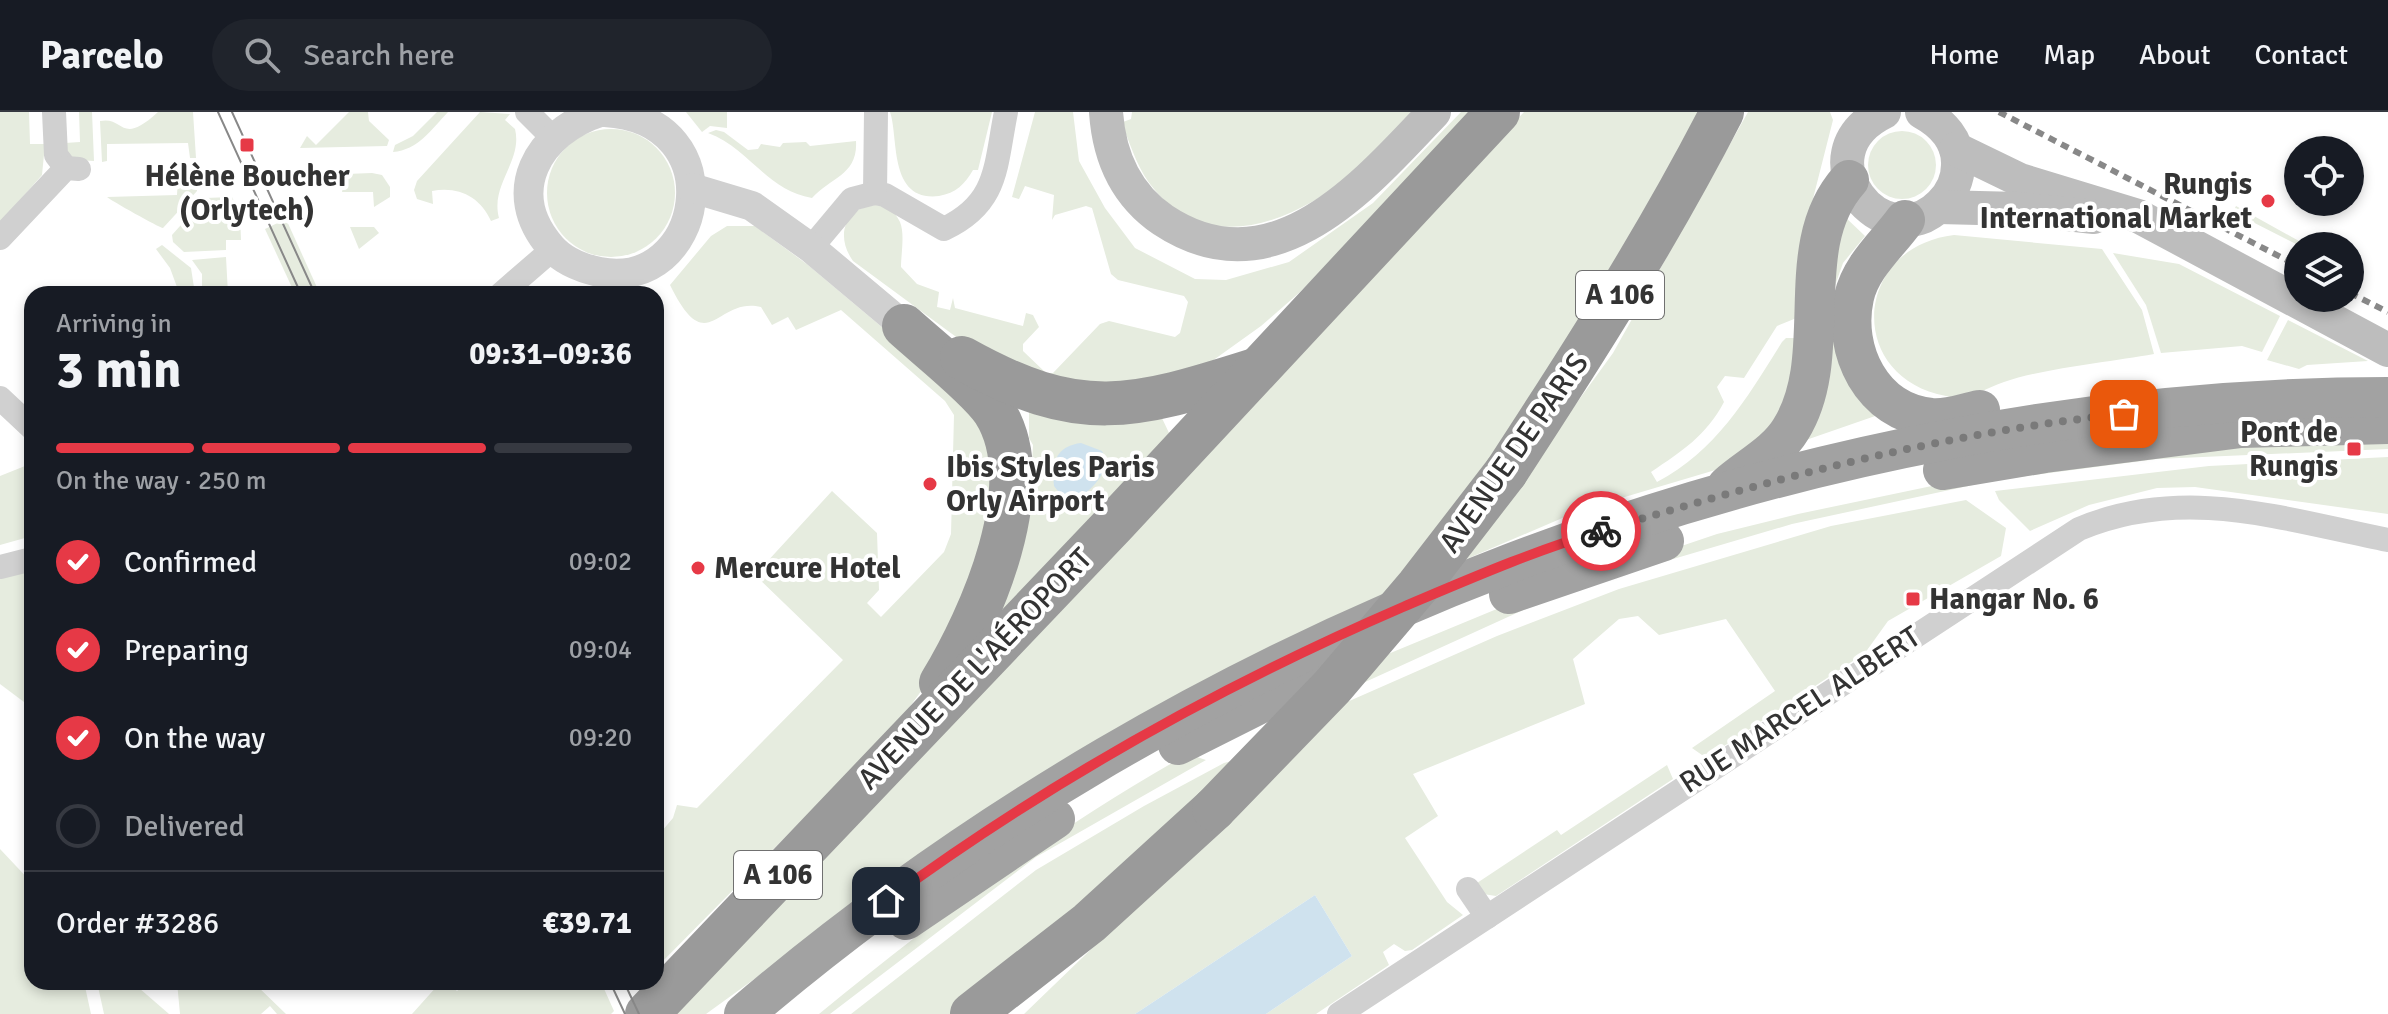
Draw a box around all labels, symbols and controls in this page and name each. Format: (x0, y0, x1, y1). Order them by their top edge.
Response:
search box (212, 19, 772, 91)
text: Parcelo (40, 32, 164, 79)
icon: search (240, 33, 284, 77)
text: Search here (304, 37, 455, 74)
text: Home (1930, 38, 1999, 72)
text: Map (2043, 38, 2095, 72)
text: About (2139, 38, 2211, 72)
text: Contact (2255, 38, 2348, 72)
marker: Hélène Boucher (Orlytech) (238, 136, 256, 154)
map controls (2284, 136, 2364, 312)
button: locate (2284, 136, 2364, 216)
place label: Hélène Boucher (Orlytech) (144, 158, 350, 229)
place label: Rungis International Market (1979, 166, 2252, 237)
marker: Rungis International Market (2259, 192, 2277, 210)
button: layers (2284, 232, 2364, 312)
road number: A 106 (1576, 271, 1664, 319)
text: Arriving in (56, 308, 172, 340)
text: 09:31–09:36 (469, 336, 632, 373)
text: 3 min (56, 338, 182, 402)
street label: AVENUE DE PARIS (1431, 346, 1597, 560)
pin (2090, 380, 2158, 448)
icon: bag (2102, 392, 2146, 436)
place label: Pont de Rungis (2240, 414, 2338, 485)
marker: Pont de Rungis (2345, 440, 2363, 458)
place label: Ibis Styles Paris Orly Airport (946, 449, 1155, 520)
text: On the way · 250 m (56, 465, 266, 497)
marker: Ibis Styles Paris Orly Airport (921, 475, 939, 493)
courier (1561, 491, 1641, 571)
icon: bike (1579, 509, 1623, 553)
icon: check (56, 540, 100, 584)
street label: AVENUE DE L'AÉROPORT (850, 540, 1100, 797)
text: Confirmed (124, 544, 257, 581)
text: 09:02 (569, 546, 632, 578)
place label: Mercure Hotel (714, 550, 901, 587)
marker: Mercure Hotel (689, 559, 707, 577)
place label: Hangar No. 6 (1929, 581, 2099, 618)
marker: Hangar No. 6 (1904, 590, 1922, 608)
street label: RUE MARCEL ALBERT (1673, 618, 1928, 802)
icon: check (56, 628, 100, 672)
text: Preparing (124, 632, 249, 669)
text: 09:04 (569, 634, 632, 666)
icon: check (56, 716, 100, 760)
text: On the way (124, 720, 265, 757)
text: 09:20 (569, 722, 632, 754)
text: Delivered (124, 808, 245, 845)
road number: A 106 (734, 851, 822, 899)
pin (852, 867, 920, 935)
icon: home (864, 879, 908, 923)
text: Order #3286 (56, 905, 219, 942)
text: €39.71 (542, 905, 632, 942)

